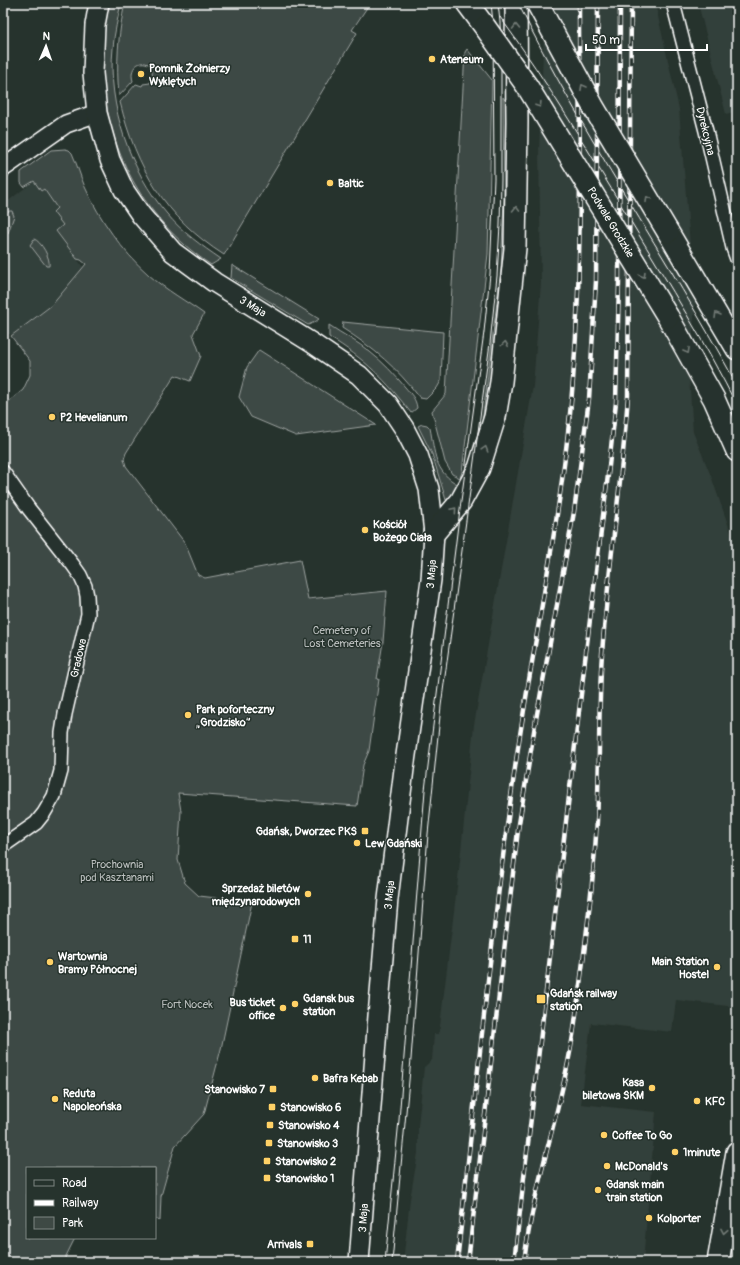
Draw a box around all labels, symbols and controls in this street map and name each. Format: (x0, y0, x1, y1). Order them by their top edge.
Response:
one-way arrow (512, 24, 520, 30)
north arrow (26, 26, 66, 66)
scale bar (586, 26, 707, 52)
text: N (42, 30, 51, 43)
text: 50 m (592, 33, 620, 48)
place label: Ateneum (440, 53, 484, 66)
marker: Ateneum (427, 54, 437, 64)
place label: Pomnik Żołnierzy Wyklętych (149, 62, 230, 88)
marker: Pomnik Żołnierzy Wyklętych (136, 69, 146, 79)
one-way arrow (580, 84, 587, 91)
one-way arrow (534, 101, 542, 108)
street label: Dyrekcyjna (693, 106, 718, 157)
place label: Baltic (338, 177, 364, 190)
marker: Baltic (325, 178, 335, 188)
street label: Podwale Grodzkie (584, 184, 637, 261)
one-way arrow (646, 196, 653, 203)
one-way arrow (512, 206, 520, 212)
one-way arrow (639, 271, 646, 278)
street label: 3 Maja (237, 293, 269, 320)
one-way arrow (715, 312, 722, 319)
one-way arrow (501, 341, 510, 347)
one-way arrow (683, 347, 690, 354)
place label: P2 Hevelianum (60, 411, 128, 424)
marker: P2 Hevelianum (47, 412, 57, 422)
one-way arrow (480, 445, 489, 452)
one-way arrow (449, 507, 456, 514)
place label: Kościół Bożego Ciała (373, 518, 432, 544)
marker: Kościół Bożego Ciała (360, 525, 370, 535)
street label: 3 Maja (424, 559, 439, 589)
park label: Cemetery of Lost Cemeteries (303, 624, 381, 650)
street label: Gradowa (68, 637, 89, 679)
place label: Park poforteczny „Grodzisko” (196, 703, 275, 729)
marker: Park poforteczny „Grodzisko” (183, 710, 193, 720)
place label: Gdańsk, Dworzec PKS (256, 825, 358, 838)
marker: Gdańsk, Dworzec PKS (360, 826, 370, 836)
place label: Lew Gdański (365, 837, 422, 850)
marker: Lew Gdański (352, 838, 362, 848)
park label: Prochownia pod Kasztanami (80, 858, 154, 884)
street label: 3 Maja (382, 880, 397, 910)
place label: Sprzedaż biletów międzynarodowych (212, 882, 301, 908)
marker: Sprzedaż biletów międzynarodowych (303, 889, 313, 899)
place label: 11 (303, 933, 312, 946)
marker: 11 (290, 934, 300, 944)
place label: Wartownia Bramy Północnej (58, 950, 138, 976)
place label: Main Station Hostel (651, 955, 709, 981)
marker: Wartownia Bramy Północnej (45, 957, 55, 967)
marker: Main Station Hostel (712, 962, 722, 972)
place label: Gdańsk railway station (550, 987, 617, 1013)
place label: Gdansk bus station (303, 992, 354, 1018)
marker: Gdańsk railway station (535, 993, 547, 1005)
place label: Bus ticket office (230, 996, 276, 1022)
park label: Fort Nocek (161, 998, 213, 1011)
marker: Gdansk bus station (290, 999, 300, 1009)
marker: Bus ticket office (278, 1003, 288, 1013)
place label: Bafra Kebab (323, 1072, 379, 1085)
marker: Bafra Kebab (310, 1073, 320, 1083)
place label: Kasa biletowa SKM (582, 1076, 644, 1102)
place label: Stanowisko 7 (204, 1083, 265, 1096)
marker: Kasa biletowa SKM (647, 1083, 657, 1093)
marker: Stanowisko 7 (268, 1084, 278, 1094)
place label: Reduta Napoleońska (63, 1087, 122, 1113)
marker: Reduta Napoleońska (50, 1094, 60, 1104)
place label: KFC (705, 1095, 725, 1108)
marker: KFC (692, 1096, 702, 1106)
place label: Stanowisko 6 (280, 1101, 342, 1114)
marker: Stanowisko 6 (267, 1102, 277, 1112)
place label: Stanowisko 4 (278, 1119, 340, 1132)
marker: Stanowisko 4 (265, 1120, 275, 1130)
place label: Coffee To Go (612, 1129, 672, 1142)
marker: Coffee To Go (599, 1130, 609, 1140)
place label: Stanowisko 3 (277, 1137, 338, 1150)
marker: Stanowisko 3 (264, 1138, 274, 1148)
place label: 1minute (683, 1146, 721, 1159)
marker: 1minute (670, 1147, 680, 1157)
place label: Stanowisko 2 (275, 1155, 336, 1168)
marker: Stanowisko 2 (262, 1156, 272, 1166)
place label: McDonald's (615, 1160, 668, 1173)
marker: McDonald's (602, 1161, 612, 1171)
legend (26, 1167, 156, 1239)
place label: Stanowisko 1 (275, 1172, 334, 1185)
marker: Stanowisko 1 (262, 1173, 272, 1183)
text: Road (62, 1176, 87, 1191)
place label: Gdansk main train station (605, 1178, 664, 1204)
marker: Gdansk main train station (593, 1185, 603, 1195)
text: Railway (62, 1196, 98, 1211)
street label: 3 Maja (356, 1203, 371, 1233)
place label: Kolporter (657, 1212, 702, 1225)
marker: Kolporter (644, 1213, 654, 1223)
text: Park (62, 1216, 83, 1231)
one-way arrow (720, 1228, 728, 1234)
place label: Arrivals (267, 1238, 302, 1251)
marker: Arrivals (305, 1239, 315, 1249)

